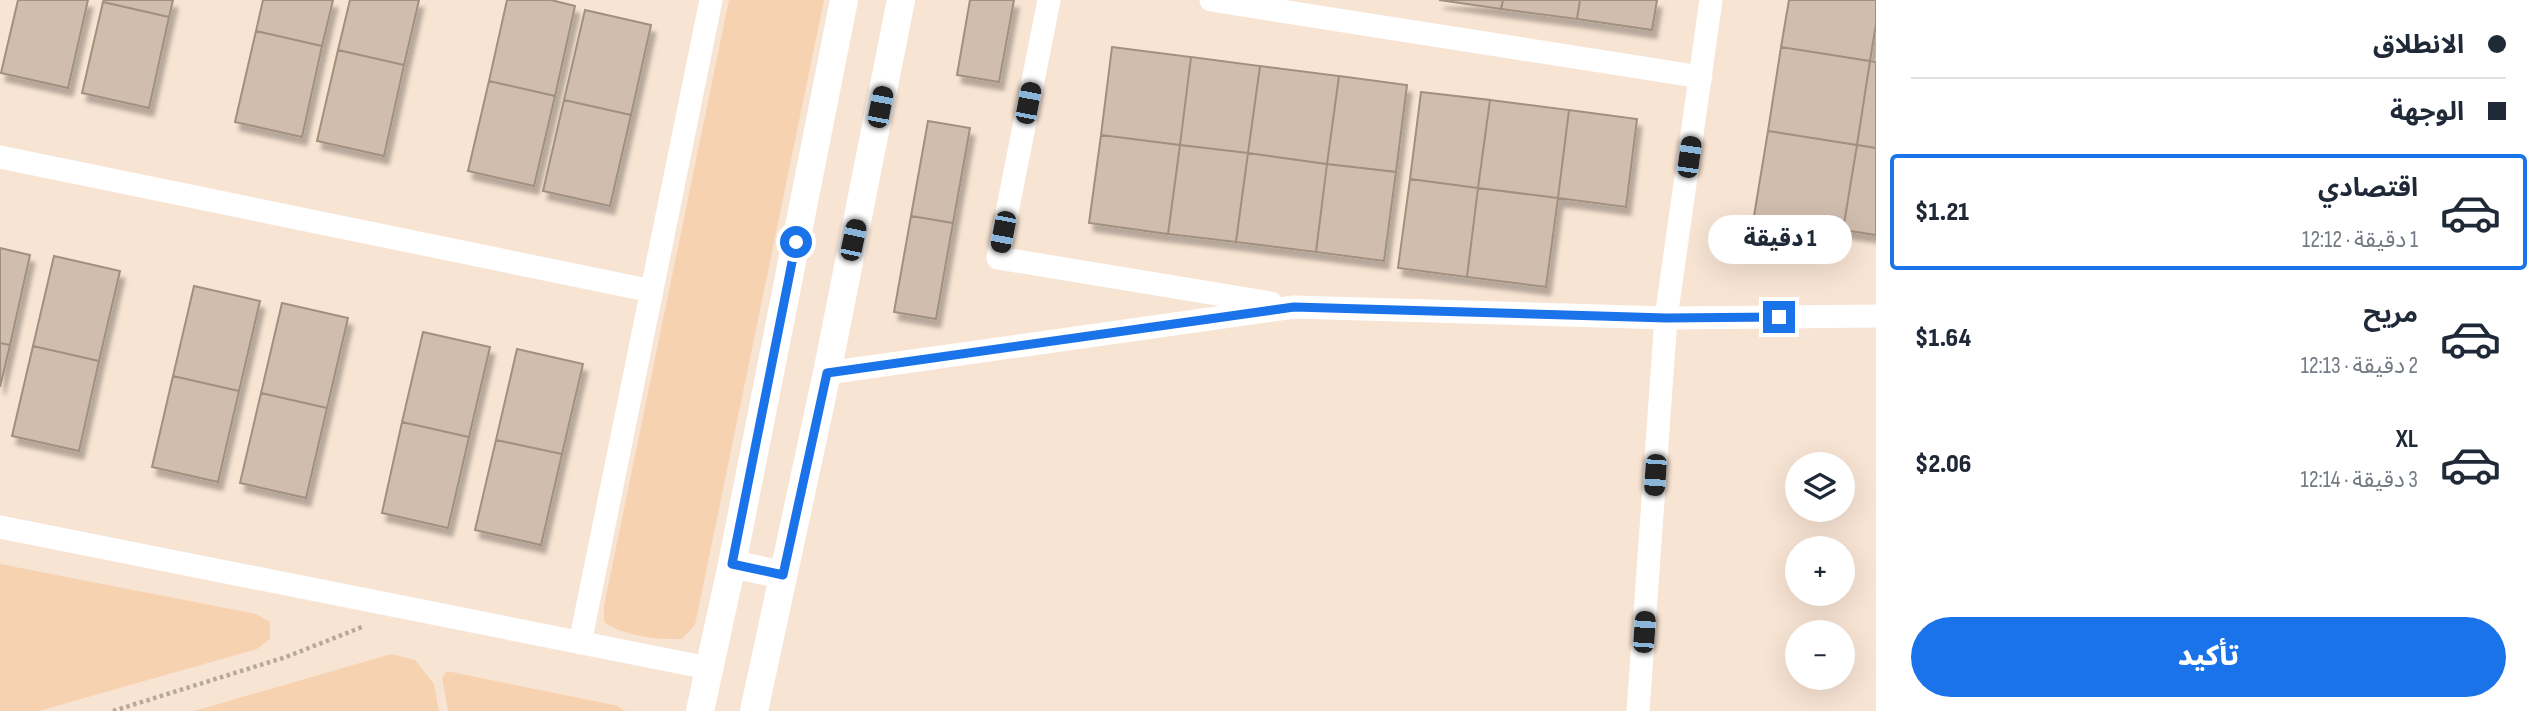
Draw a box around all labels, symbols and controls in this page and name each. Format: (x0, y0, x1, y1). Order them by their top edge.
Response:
text: الانطلاق (2373, 30, 2464, 61)
car (1014, 80, 1043, 126)
car (866, 84, 895, 130)
text: الوجهة (2390, 97, 2464, 128)
car (1676, 135, 1703, 179)
text: اقتصادي (2318, 173, 2418, 204)
icon: car (2439, 181, 2502, 244)
text: $1.21 (1915, 197, 1969, 228)
car (989, 209, 1018, 255)
callout: 1 دقيقة (1707, 216, 1851, 264)
car (839, 217, 868, 263)
text: 1 دقيقة (1743, 225, 1817, 253)
route start (780, 226, 812, 258)
text: 1 دقيقة · 12:12 (2302, 226, 2418, 254)
text: مريح (2363, 299, 2418, 330)
route end (1763, 301, 1795, 333)
icon: car (2439, 307, 2502, 370)
text: $1.64 (1915, 323, 1971, 354)
text: 2 دقيقة · 12:13 (2301, 352, 2418, 380)
text: XL (2396, 424, 2418, 455)
icon: car (2439, 433, 2502, 496)
text: $2.06 (1915, 449, 1971, 480)
map controls (1785, 452, 1855, 690)
button: layers (1785, 452, 1855, 522)
car (1644, 453, 1667, 497)
text: 3 دقيقة · 12:14 (2301, 466, 2418, 494)
button: + (1785, 536, 1855, 606)
car (1633, 610, 1656, 654)
button: تأكيد (1911, 617, 2506, 697)
button: − (1785, 620, 1855, 690)

